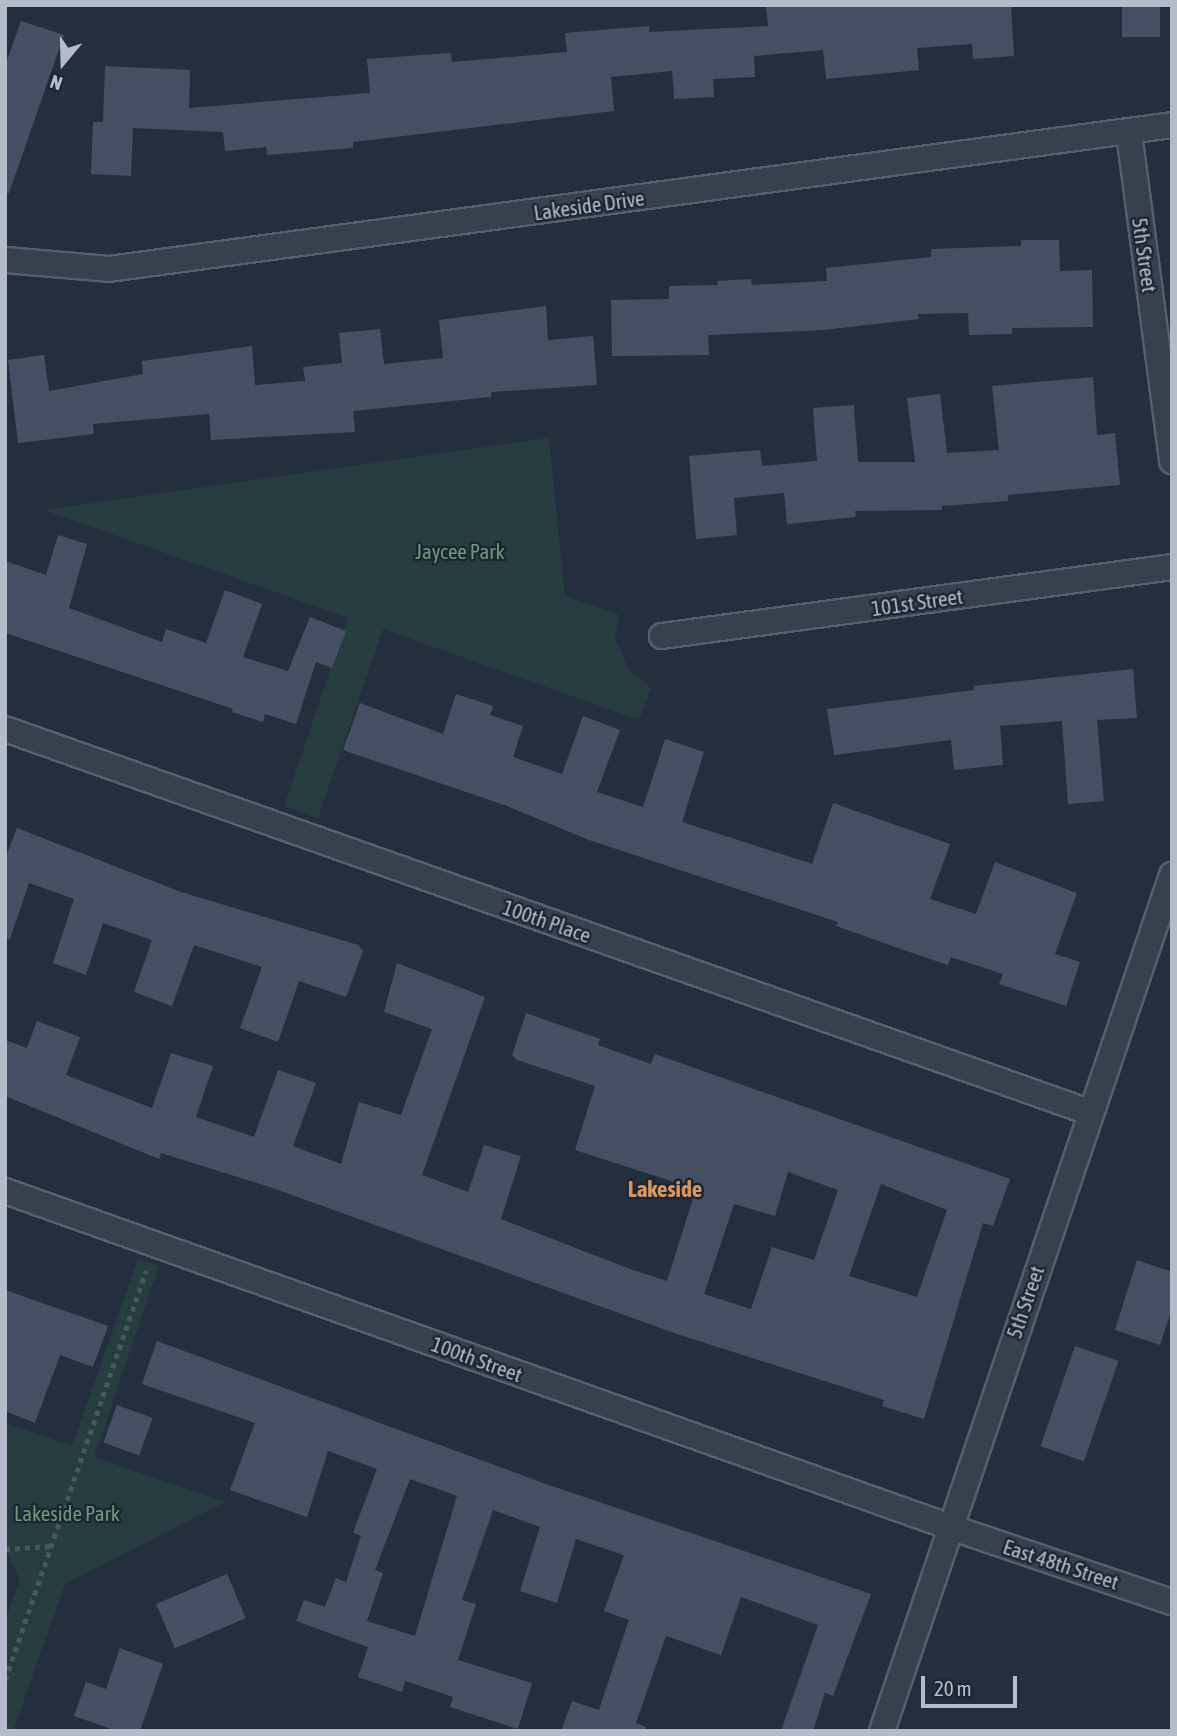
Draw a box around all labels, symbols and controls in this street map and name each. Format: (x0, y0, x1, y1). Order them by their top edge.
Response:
north arrow (28, 28, 98, 98)
text: N (47, 71, 65, 95)
street label: Lakeside Drive (532, 185, 646, 225)
street label: 5th Street (1127, 216, 1163, 294)
park label: Jaycee Park (415, 538, 505, 564)
street label: 101st Street (870, 583, 964, 621)
street label: 100th Place (500, 894, 594, 948)
district label: Lakeside (628, 1175, 702, 1203)
street label: 5th Street (1001, 1262, 1049, 1342)
street label: 100th Street (428, 1331, 526, 1387)
park label: Lakeside Park (14, 1500, 120, 1526)
street label: East 48th Street (1000, 1533, 1122, 1595)
scale bar (925, 1662, 1021, 1706)
text: 20 m (934, 1676, 972, 1700)

